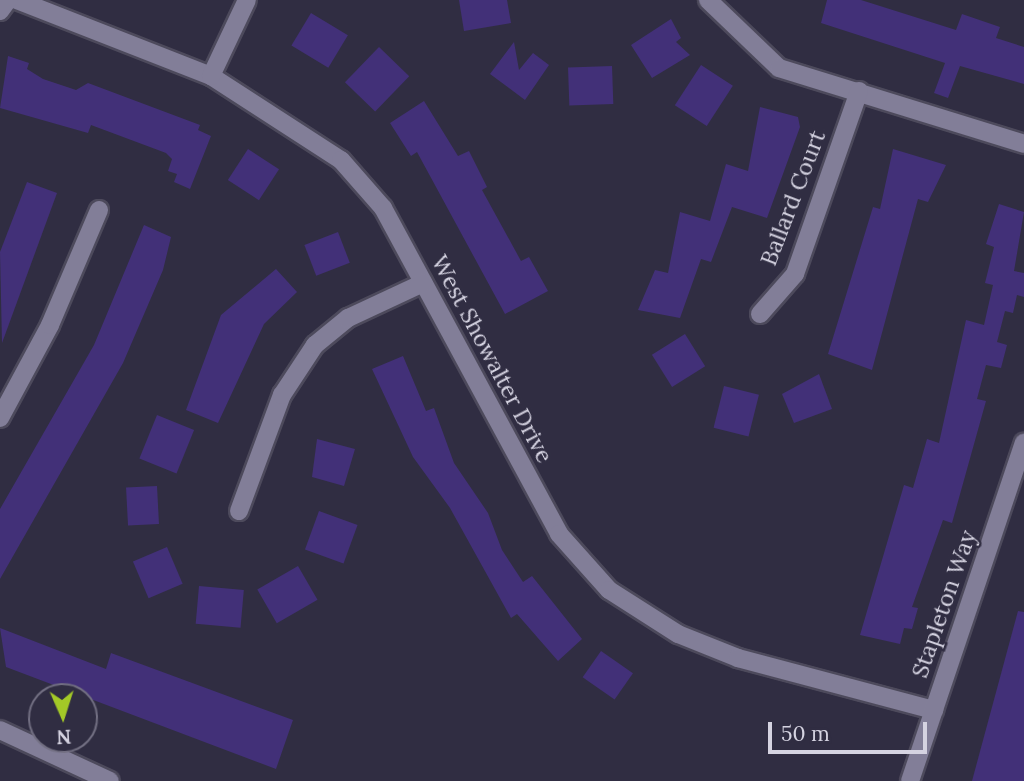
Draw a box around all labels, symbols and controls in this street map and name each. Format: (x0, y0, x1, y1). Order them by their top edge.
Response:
street label: Ballard Court (755, 127, 831, 269)
street label: West Showalter Drive (426, 250, 558, 468)
street label: Stapleton Way (906, 527, 982, 681)
north arrow (28, 683, 98, 753)
scale bar (772, 708, 931, 752)
text: 50 m (781, 720, 830, 747)
text: N (56, 725, 72, 749)

